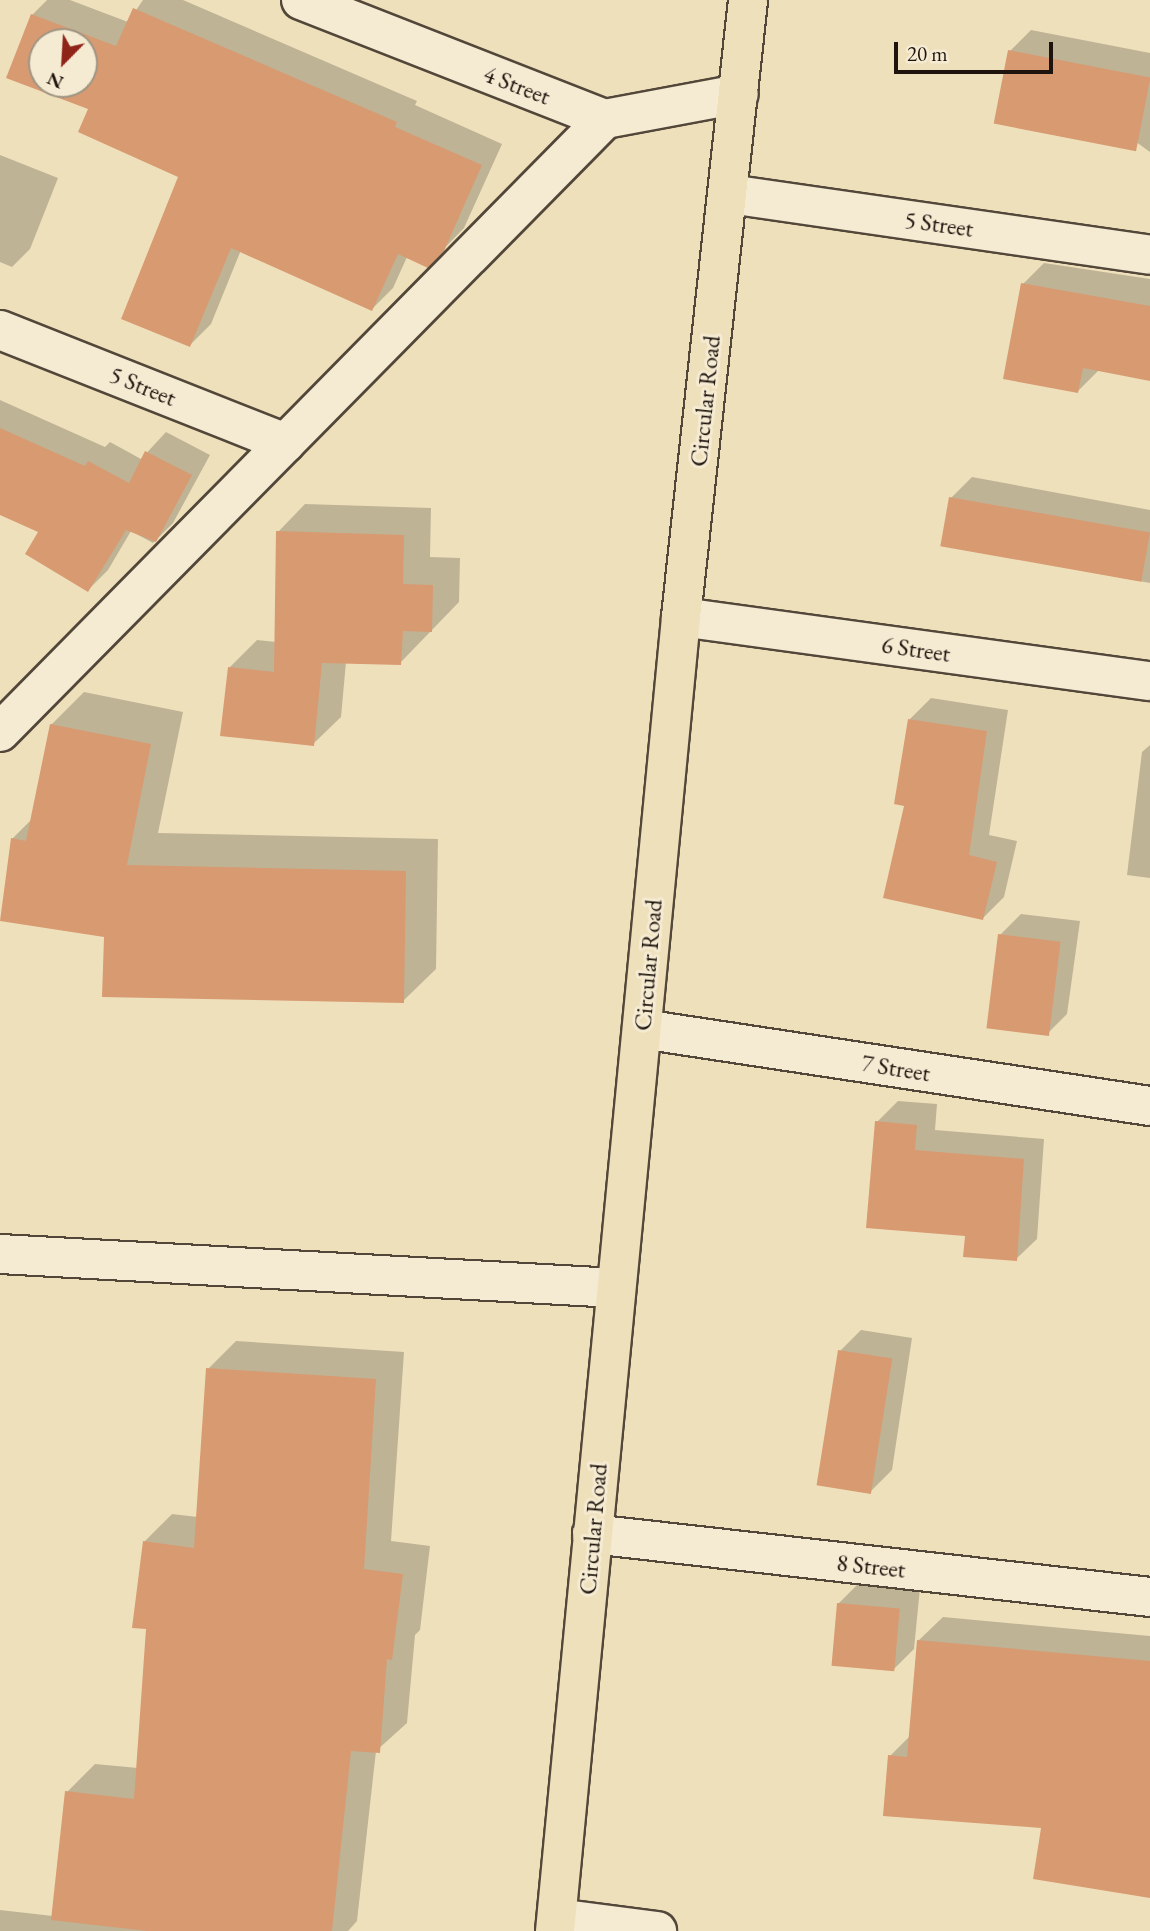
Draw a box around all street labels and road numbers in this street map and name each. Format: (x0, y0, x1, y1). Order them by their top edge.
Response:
street label: 4 Street (480, 59, 554, 111)
street label: 5 Street (903, 205, 975, 243)
street label: Circular Road (684, 334, 726, 468)
street label: 5 Street (106, 360, 180, 412)
street label: 6 Street (880, 630, 952, 668)
street label: Circular Road (628, 898, 668, 1032)
street label: 7 Street (860, 1048, 932, 1088)
street label: Circular Road (573, 1462, 613, 1596)
street label: 8 Street (835, 1548, 907, 1584)

